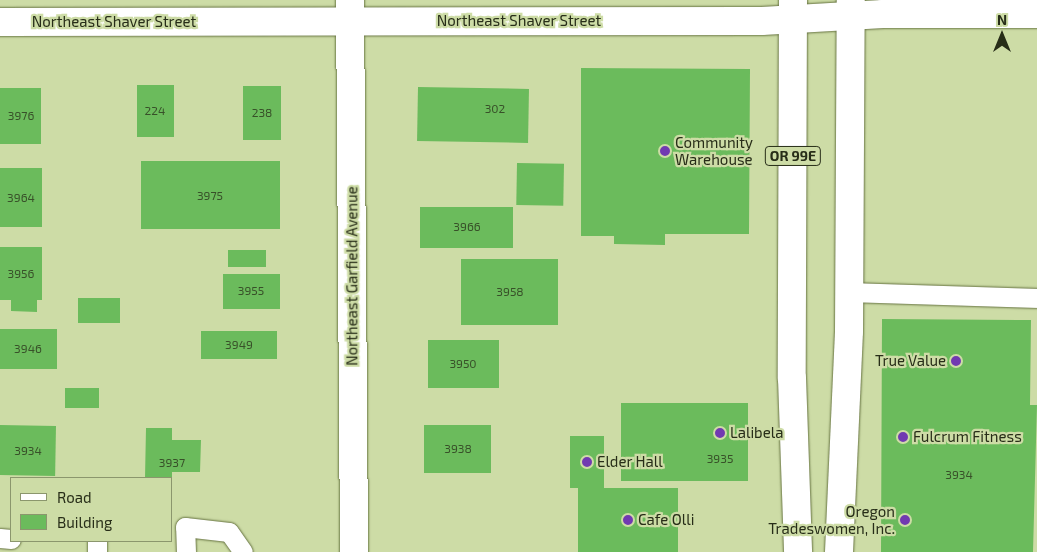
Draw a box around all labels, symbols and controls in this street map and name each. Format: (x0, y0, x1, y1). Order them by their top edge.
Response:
north arrow (977, 10, 1027, 60)
text: N (997, 11, 1007, 28)
street label: Northeast Shaver Street (437, 12, 601, 30)
street label: Northeast Shaver Street (32, 13, 196, 31)
house number: 302 (485, 102, 505, 116)
house number: 224 (145, 104, 165, 118)
house number: 238 (252, 106, 272, 120)
house number: 3976 (8, 109, 34, 123)
place label: Community Warehouse (675, 133, 753, 168)
road number: OR 99E (764, 144, 822, 168)
marker: Community Warehouse (659, 145, 671, 157)
street label: Northeast Garfield Avenue (343, 186, 361, 366)
house number: 3975 (197, 189, 223, 203)
house number: 3964 (7, 191, 35, 205)
house number: 3966 (453, 220, 481, 234)
house number: 3956 (8, 267, 34, 281)
house number: 3955 (238, 284, 264, 298)
house number: 3958 (496, 285, 524, 299)
house number: 3949 (225, 338, 253, 352)
house number: 3946 (14, 342, 42, 356)
place label: True Value (875, 352, 946, 370)
marker: True Value (950, 355, 962, 367)
house number: 3950 (449, 357, 477, 371)
place label: Lalibela (730, 424, 783, 442)
marker: Lalibela (714, 427, 726, 439)
place label: Fulcrum Fitness (913, 428, 1022, 446)
marker: Fulcrum Fitness (897, 431, 909, 443)
house number: 3938 (444, 442, 472, 456)
house number: 3934 (14, 444, 42, 458)
house number: 3935 (707, 452, 733, 466)
place label: Elder Hall (597, 453, 663, 471)
house number: 3937 (159, 456, 185, 470)
marker: Elder Hall (581, 456, 593, 468)
house number: 3934 (945, 468, 973, 482)
legend (10, 477, 172, 542)
text: Road (57, 488, 92, 506)
place label: Oregon Tradeswomen, Inc. (768, 502, 895, 537)
place label: Cafe Olli (638, 511, 694, 529)
text: Building (57, 513, 112, 531)
marker: Cafe Olli (622, 514, 634, 526)
marker: Oregon Tradeswomen, Inc. (899, 514, 911, 526)

